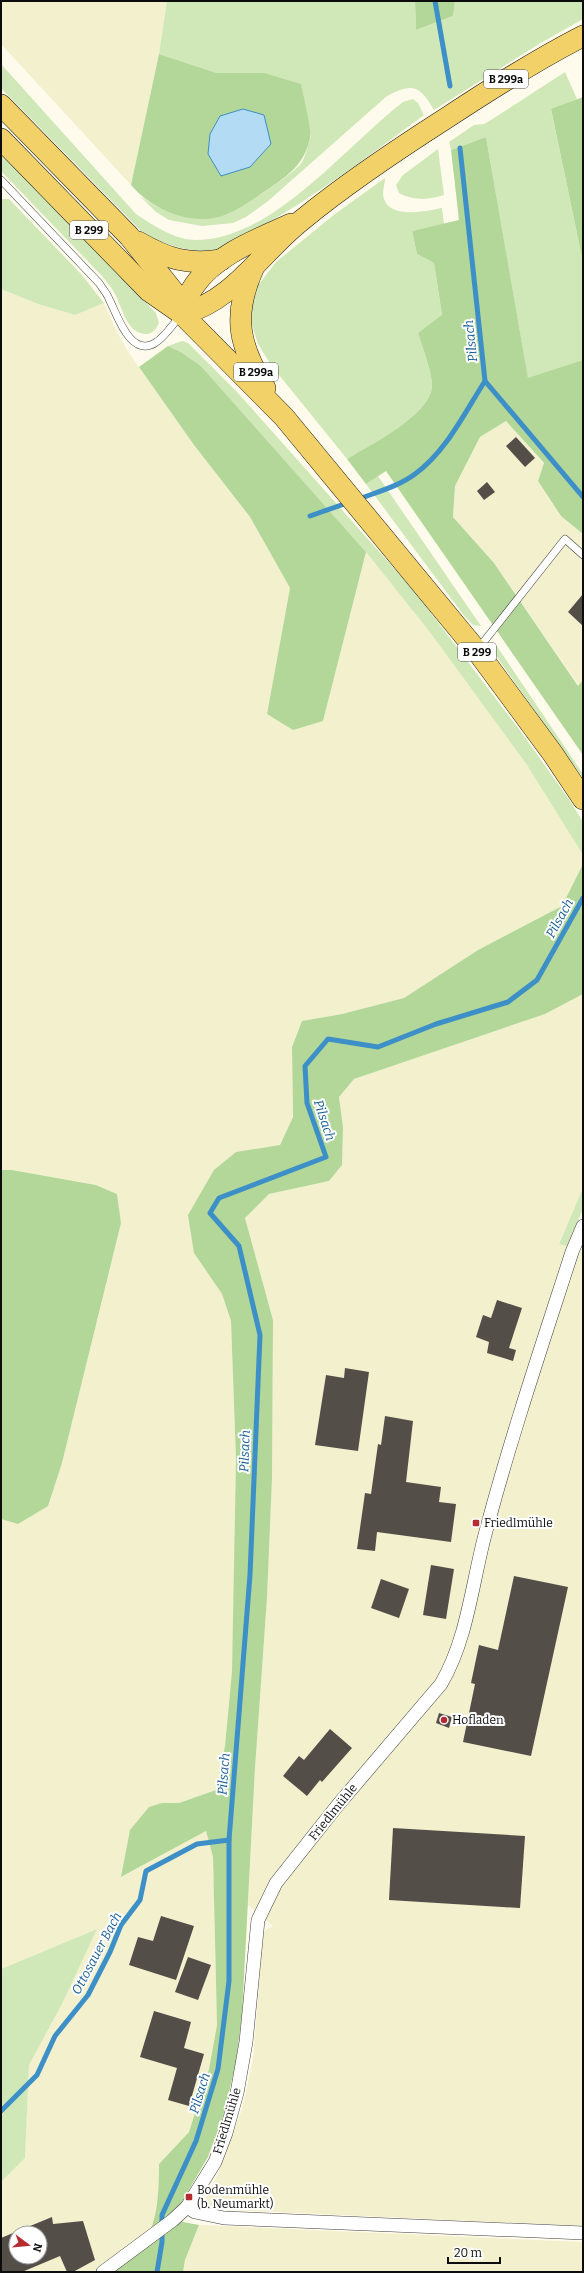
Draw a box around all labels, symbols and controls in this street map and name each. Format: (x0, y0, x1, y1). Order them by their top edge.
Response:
road number: B 299a (484, 70, 528, 88)
road number: B 299 (70, 221, 108, 239)
water label: Pilsach (461, 319, 480, 363)
road number: B 299a (234, 363, 278, 381)
road number: B 299 (458, 643, 496, 661)
water label: Pilsach (543, 896, 576, 940)
water label: Pilsach (311, 1098, 338, 1142)
water label: Pilsach (236, 1430, 253, 1472)
place label: Friedlmühle (484, 1516, 553, 1530)
marker: Friedlmühle (471, 1518, 481, 1528)
place label: Hofladen (452, 1713, 504, 1727)
marker: Hofladen (439, 1715, 449, 1725)
water label: Pilsach (215, 1753, 232, 1796)
street label: Friedlmühle (306, 1781, 360, 1843)
water label: Ottosauer Bach (68, 1910, 124, 1997)
water label: Pilsach (186, 2071, 213, 2115)
street label: Friedlmühle (210, 2086, 244, 2156)
place label: Bodenmühle (b. Neumarkt) (197, 2183, 274, 2211)
marker: Bodenmühle (b. Neumarkt) (184, 2192, 194, 2202)
north arrow (8, 2225, 48, 2265)
scale bar (448, 2239, 500, 2265)
text: N (30, 2242, 45, 2254)
text: 20 m (454, 2246, 483, 2260)

